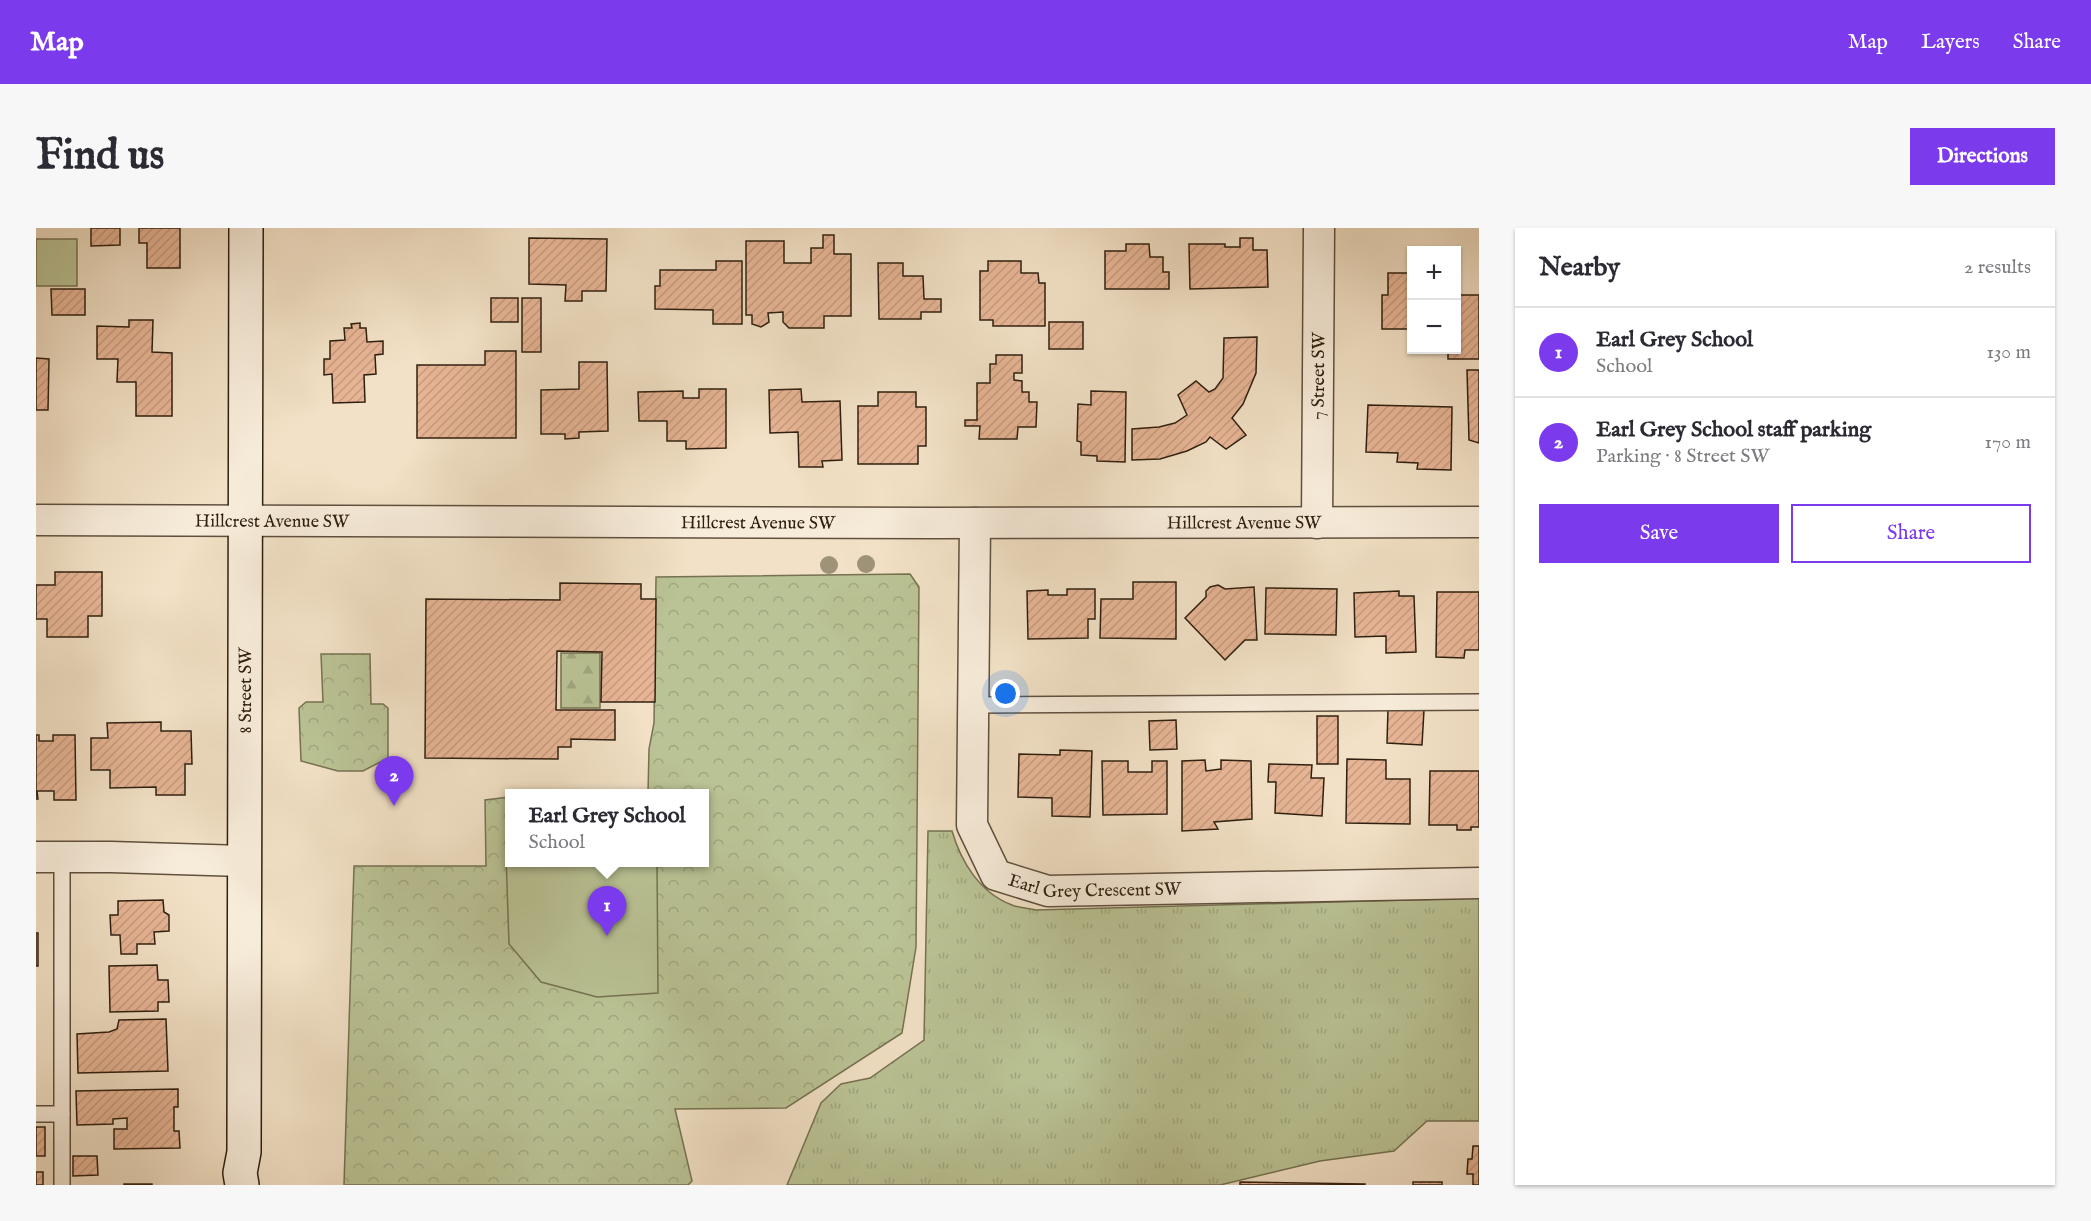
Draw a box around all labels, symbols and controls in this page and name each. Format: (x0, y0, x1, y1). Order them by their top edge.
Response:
text: Map (30, 25, 84, 60)
text: Map (1848, 29, 1888, 56)
text: Layers (1921, 29, 1980, 56)
text: Share (2013, 29, 2061, 56)
button: Directions (1910, 128, 2055, 185)
text: Find us (36, 130, 164, 183)
map controls (1407, 246, 1461, 354)
button: + (1407, 246, 1461, 300)
text: Nearby (1539, 251, 1620, 284)
text: 2 results (1964, 255, 2031, 280)
button: − (1407, 300, 1461, 354)
text: Earl Grey School (1596, 326, 1753, 354)
street label: 7 Street SW (1308, 331, 1331, 420)
text: 1 (1555, 340, 1562, 365)
text: 130 m (1986, 340, 2031, 365)
text: School (1596, 354, 1652, 379)
text: Earl Grey School staff parking (1596, 416, 1871, 444)
text: 2 (1554, 430, 1563, 455)
text: 170 m (1985, 430, 2031, 455)
text: Parking · 8 Street SW (1596, 444, 1770, 469)
button: Save (1539, 504, 1779, 563)
button: Share (1791, 504, 2031, 563)
street label: Hillcrest Avenue SW (195, 511, 350, 534)
street label: Hillcrest Avenue SW (681, 512, 836, 536)
street label: Hillcrest Avenue SW (1167, 512, 1322, 536)
street label: 8 Street SW (235, 647, 258, 734)
your location (991, 679, 1020, 708)
pin: 2 (374, 756, 414, 806)
popup (505, 789, 709, 867)
text: Earl Grey School (529, 802, 685, 830)
text: School (529, 830, 585, 855)
street label: Earl Grey Crescent SW (1005, 869, 1182, 904)
pin: 1 (588, 886, 626, 936)

